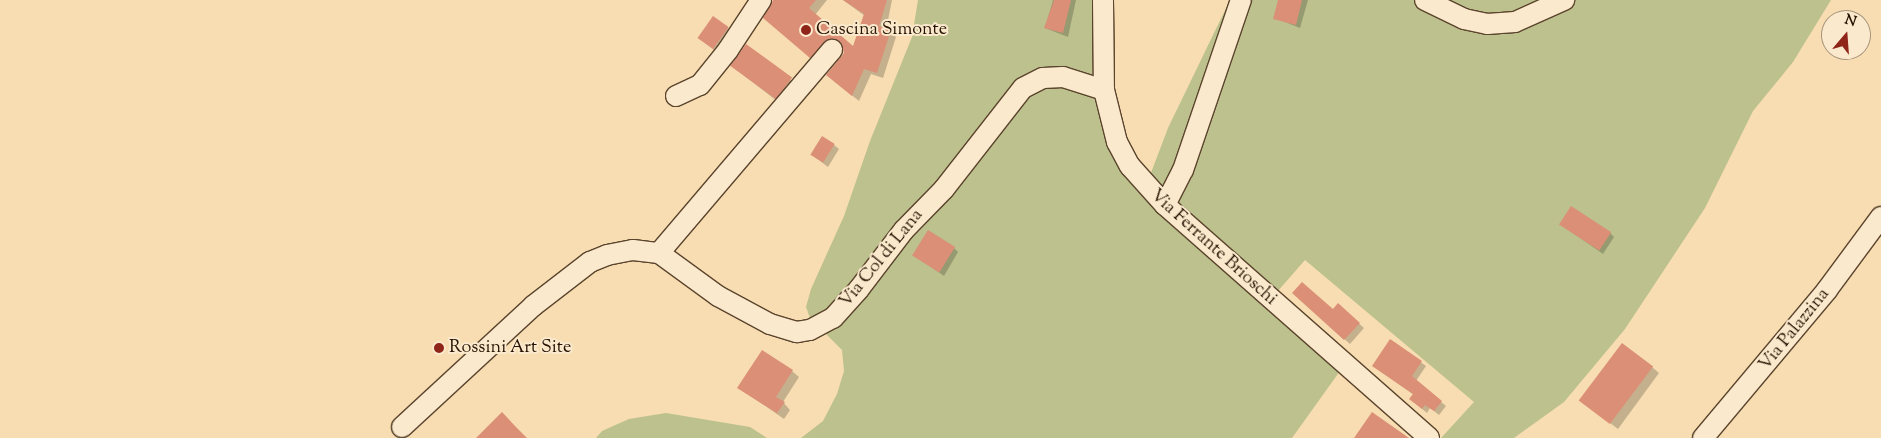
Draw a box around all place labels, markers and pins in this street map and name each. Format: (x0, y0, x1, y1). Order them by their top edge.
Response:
place label: Cascina Simonte (816, 19, 947, 41)
marker: Cascina Simonte (800, 24, 812, 36)
place label: Rossini Art Site (449, 337, 571, 359)
marker: Rossini Art Site (433, 342, 445, 354)

